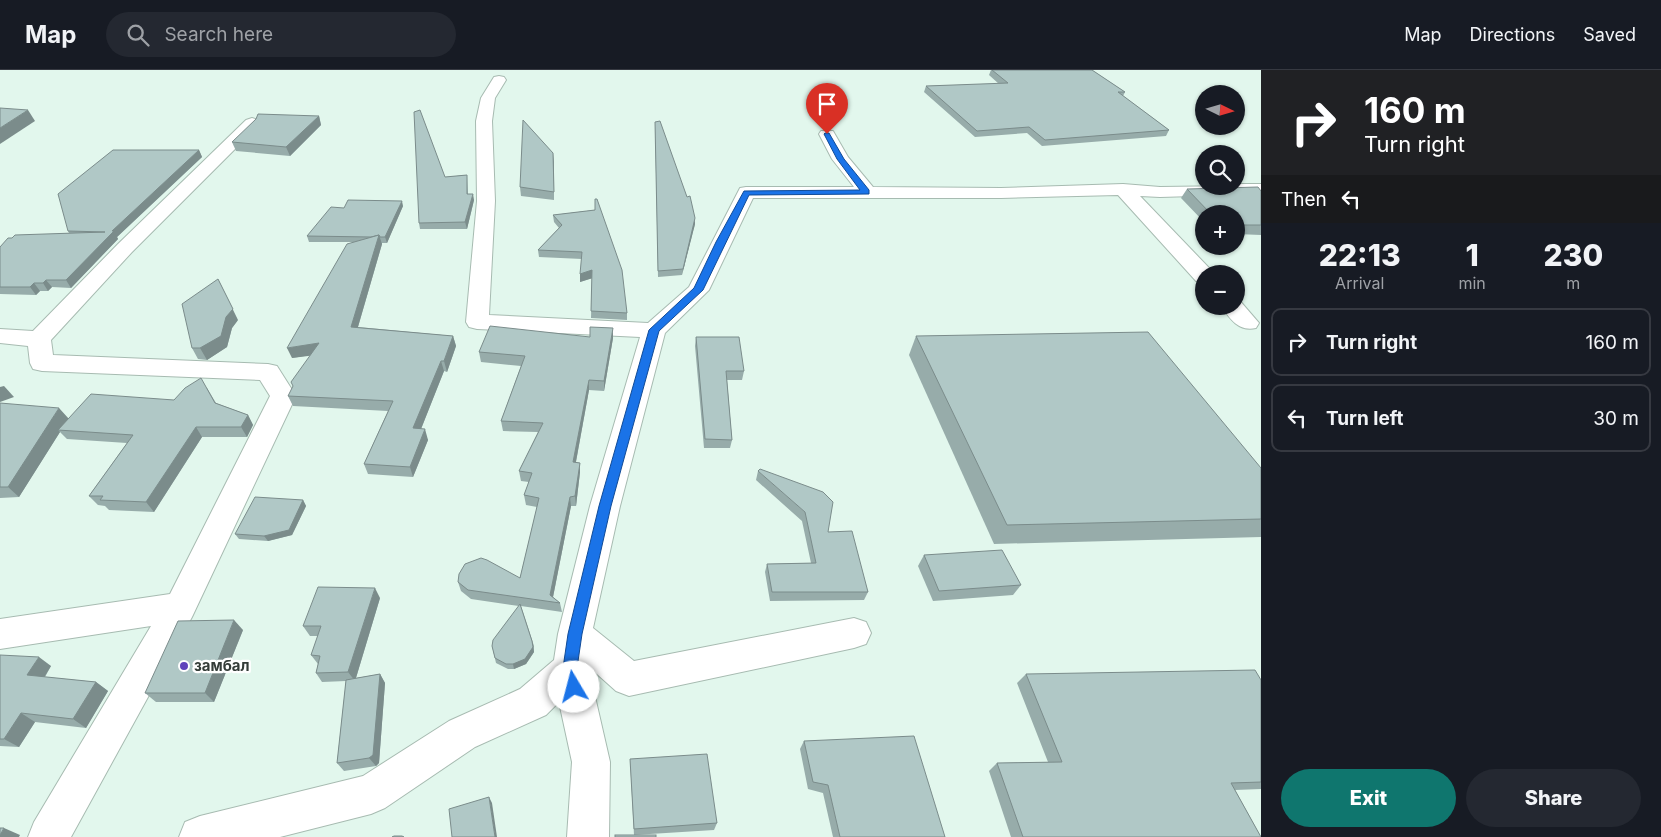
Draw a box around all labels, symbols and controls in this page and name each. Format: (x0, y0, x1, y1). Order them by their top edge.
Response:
search box (106, 12, 456, 57)
text: Map (25, 20, 76, 49)
icon: search (124, 21, 152, 49)
text: Search here (164, 23, 273, 46)
text: Map (1404, 24, 1442, 45)
text: Directions (1470, 24, 1555, 45)
text: Saved (1583, 24, 1636, 45)
pin (806, 83, 848, 134)
north arrow (1195, 85, 1245, 135)
map controls (1195, 85, 1245, 315)
text: 160 m (1364, 89, 1466, 131)
icon: arrive (813, 90, 841, 118)
icon: right (1281, 90, 1346, 155)
text: Turn right (1364, 131, 1465, 157)
button: search (1195, 145, 1245, 195)
icon: left (1337, 185, 1365, 213)
text: Then (1281, 188, 1327, 211)
button: + (1195, 205, 1245, 255)
text: 22:13 (1319, 237, 1401, 273)
text: 1 (1465, 237, 1479, 273)
text: 230 (1544, 237, 1603, 273)
button: − (1195, 265, 1245, 315)
text: Arrival (1335, 273, 1384, 293)
text: min (1458, 273, 1486, 293)
text: m (1566, 273, 1580, 293)
icon: right (1283, 328, 1311, 356)
text: Turn right (1326, 331, 1417, 354)
text: 160 m (1586, 331, 1639, 354)
icon: left (1283, 404, 1311, 432)
text: Turn left (1326, 407, 1404, 430)
text: 30 m (1593, 407, 1639, 430)
place label: замбал (194, 656, 250, 675)
marker: замбал (178, 660, 190, 672)
position arrow (547, 660, 599, 712)
button: Exit (1281, 769, 1456, 827)
button: Share (1466, 769, 1641, 827)

